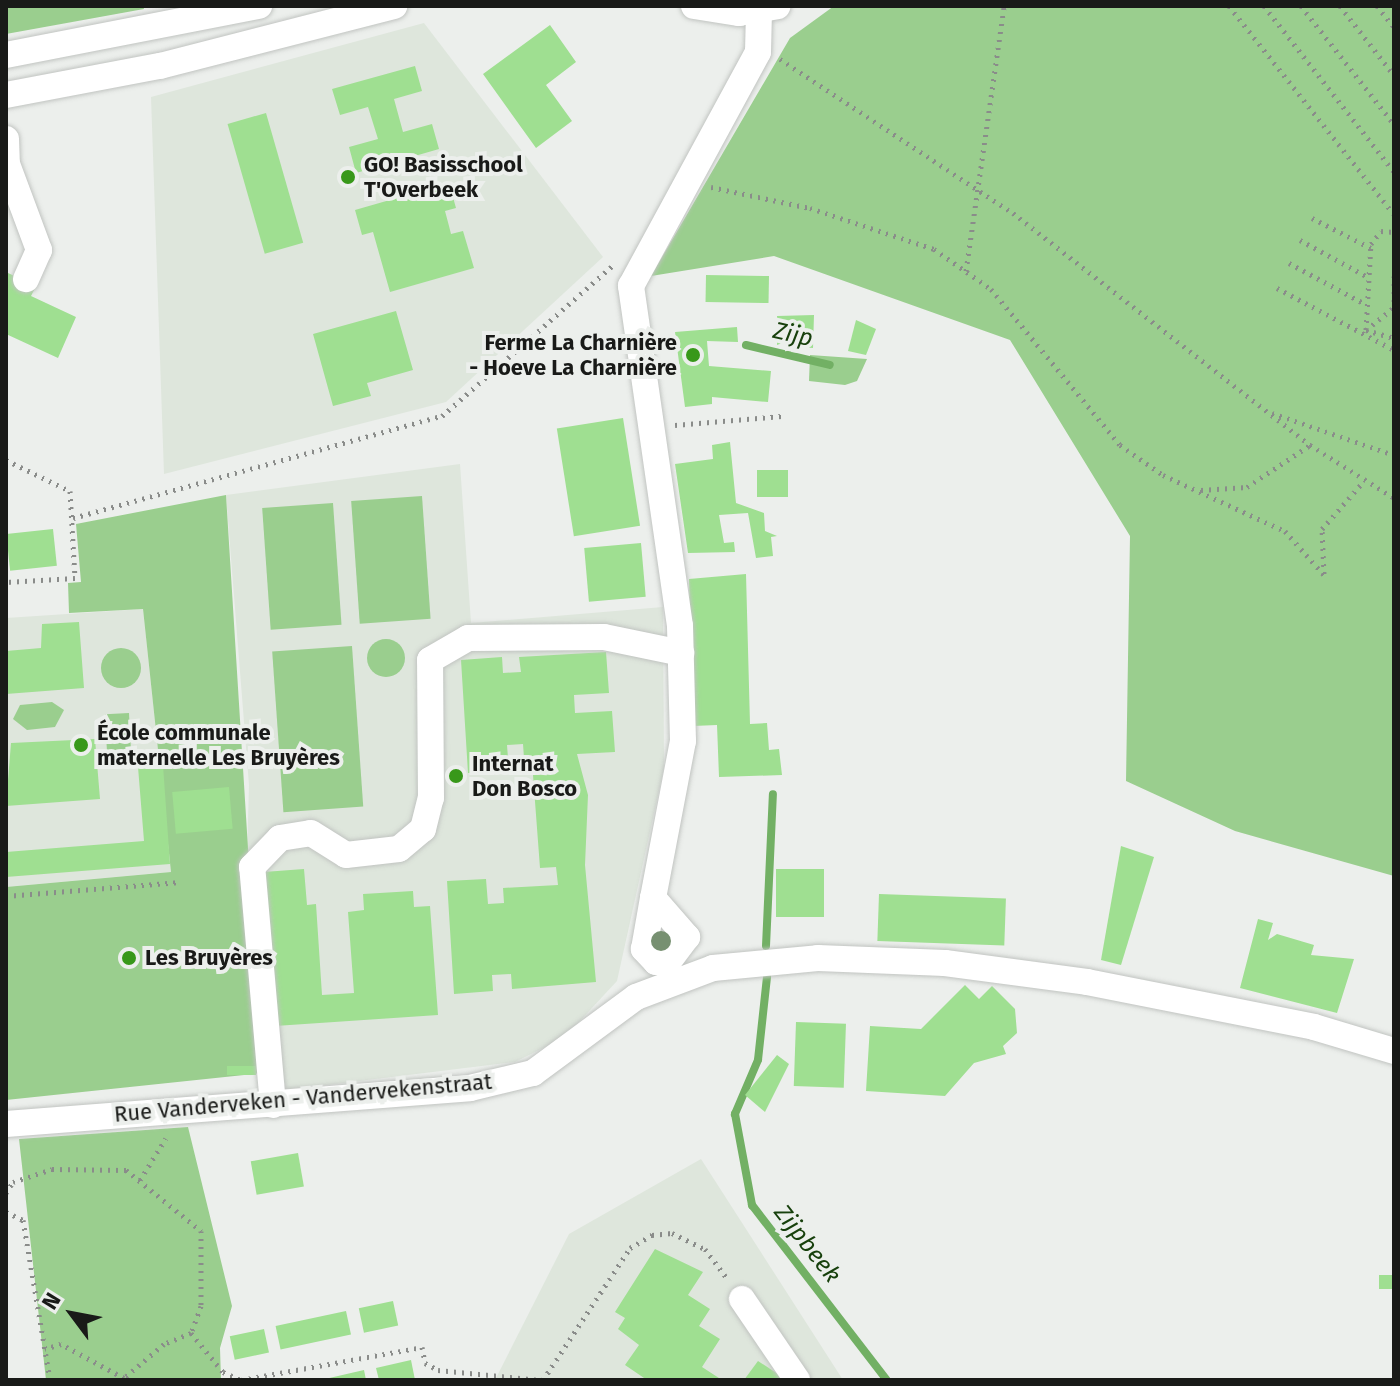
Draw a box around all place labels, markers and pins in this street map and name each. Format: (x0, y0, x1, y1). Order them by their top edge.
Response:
place label: GO! Basisschool T'Overbeek (364, 151, 523, 202)
marker: GO! Basisschool T'Overbeek (339, 168, 357, 186)
place label: Ferme La Charnière - Hoeve La Charnière (469, 329, 677, 380)
marker: Ferme La Charnière - Hoeve La Charnière (684, 346, 702, 364)
place label: École communale maternelle Les Bruyères (97, 719, 340, 770)
marker: École communale maternelle Les Bruyères (72, 736, 90, 754)
place label: Internat Don Bosco (472, 750, 577, 802)
marker: Internat Don Bosco (447, 767, 465, 785)
place label: Les Bruyères (145, 945, 273, 971)
marker: Les Bruyères (120, 949, 138, 967)

